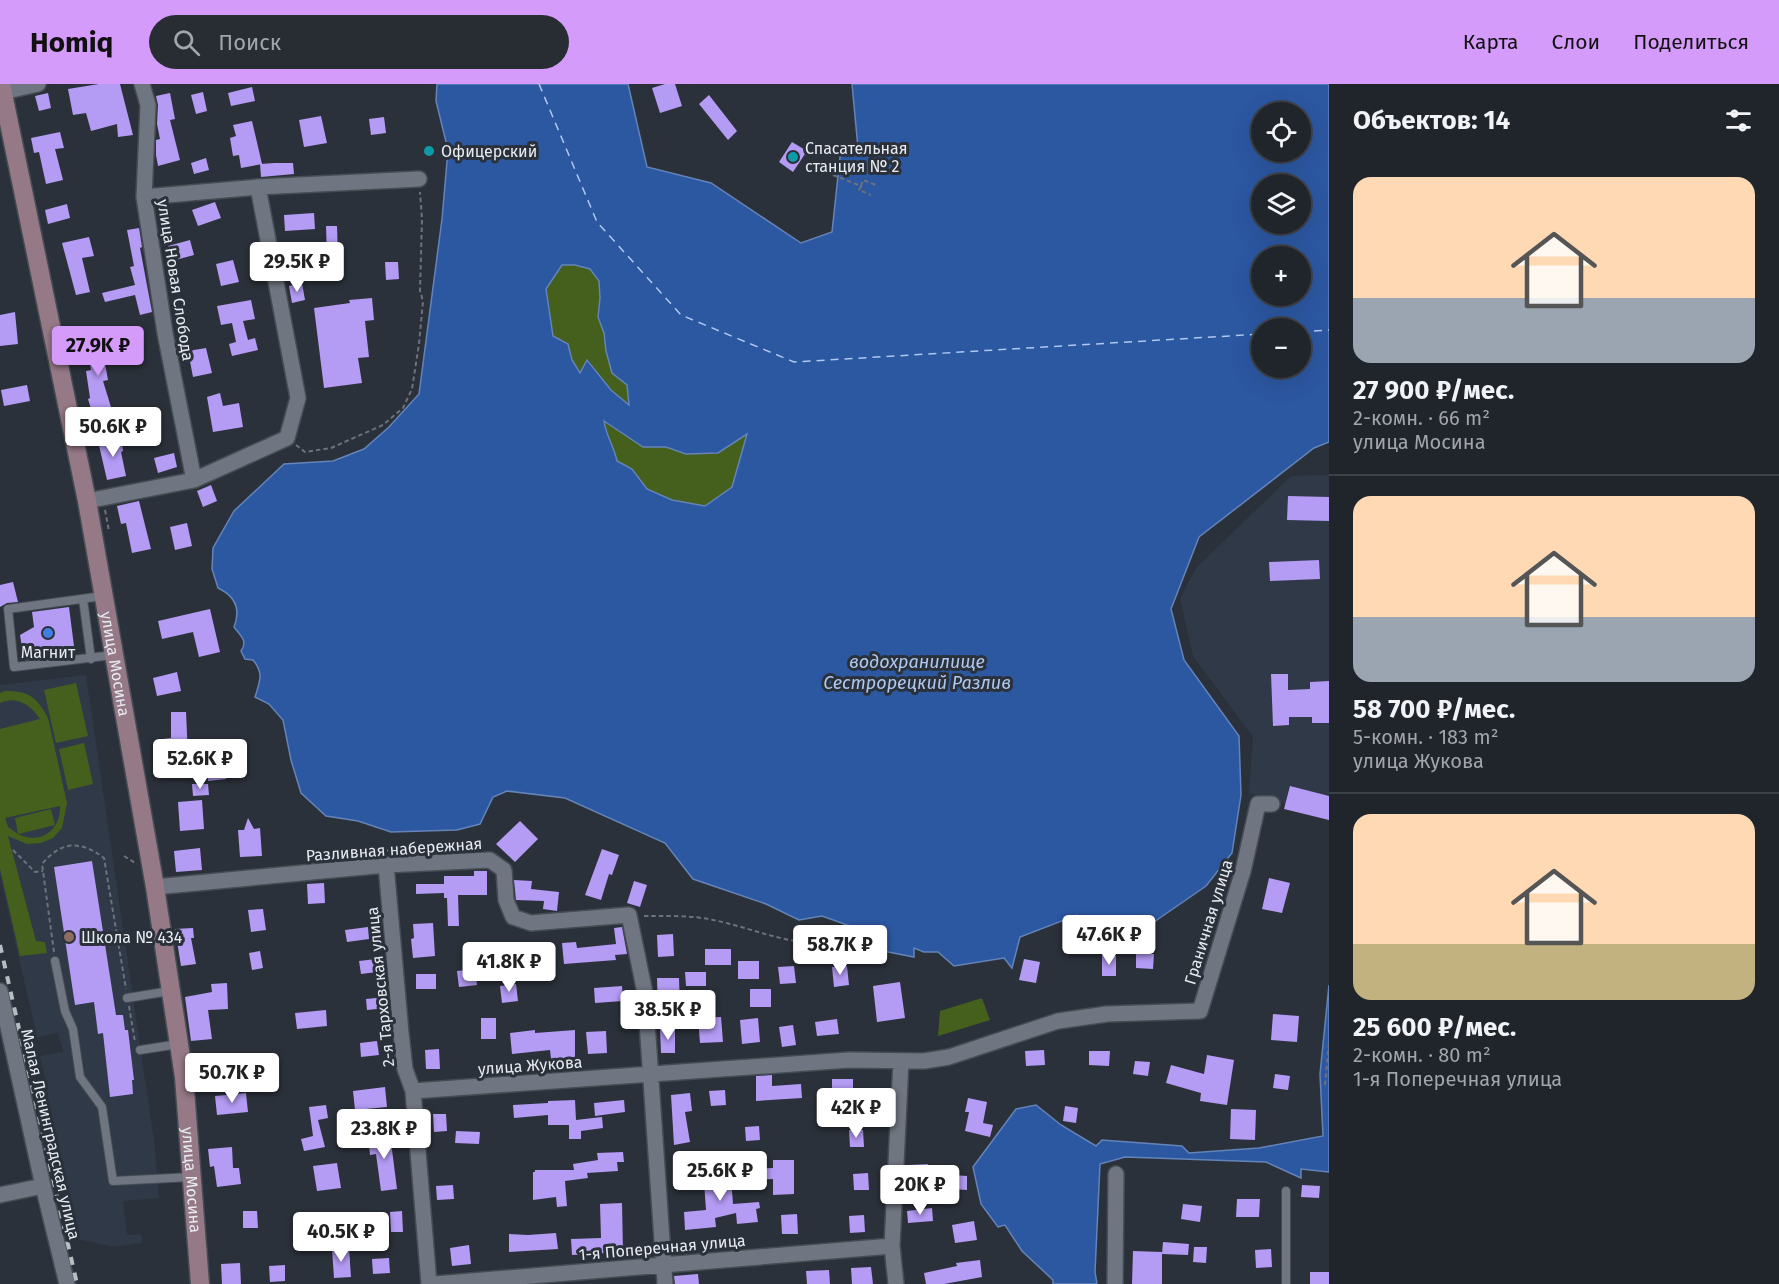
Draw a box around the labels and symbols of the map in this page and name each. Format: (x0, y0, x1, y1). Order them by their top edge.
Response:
place label: Спасательная станция № 2 (805, 139, 908, 176)
place label: Офицерский (441, 142, 537, 161)
marker: Офицерский (422, 144, 436, 158)
marker: Спасательная станция № 2 (786, 150, 800, 164)
street label: улица Новая Слобода (153, 198, 198, 362)
pin: 29.5K ₽ (242, 242, 352, 293)
pin: 27.9K ₽ (43, 326, 153, 377)
pin: 50.6K ₽ (58, 407, 168, 458)
street label: улица Мосина (97, 610, 134, 718)
marker: Магнит (41, 626, 55, 640)
place label: Магнит (21, 643, 76, 662)
water label: водохранилище Сестрорецкий Разлив (823, 651, 1011, 694)
pin: 52.6K ₽ (145, 739, 255, 790)
street label: Разливная набережная (305, 834, 483, 865)
street label: Граничная улица (1180, 857, 1237, 987)
street label: 2-я Тарховская улица (363, 906, 398, 1068)
pin: 47.6K ₽ (1054, 915, 1164, 966)
pin: 58.7K ₽ (785, 925, 895, 976)
place label: Школа № 434 (81, 928, 183, 947)
marker: Школа № 434 (62, 930, 76, 944)
pin: 41.8K ₽ (454, 942, 564, 993)
pin: 38.5K ₽ (613, 990, 723, 1041)
street label: Малая Ленинградская улица (17, 1027, 84, 1241)
street label: улица Жукова (477, 1052, 583, 1079)
pin: 50.7K ₽ (177, 1053, 287, 1104)
pin: 42K ₽ (814, 1088, 898, 1139)
pin: 23.8K ₽ (329, 1109, 439, 1160)
street label: улица Мосина (178, 1126, 205, 1233)
pin: 25.6K ₽ (665, 1151, 775, 1202)
pin: 20K ₽ (878, 1165, 962, 1216)
pin: 40.5K ₽ (286, 1212, 396, 1263)
street label: 1-я Поперечная улица (578, 1231, 746, 1264)

